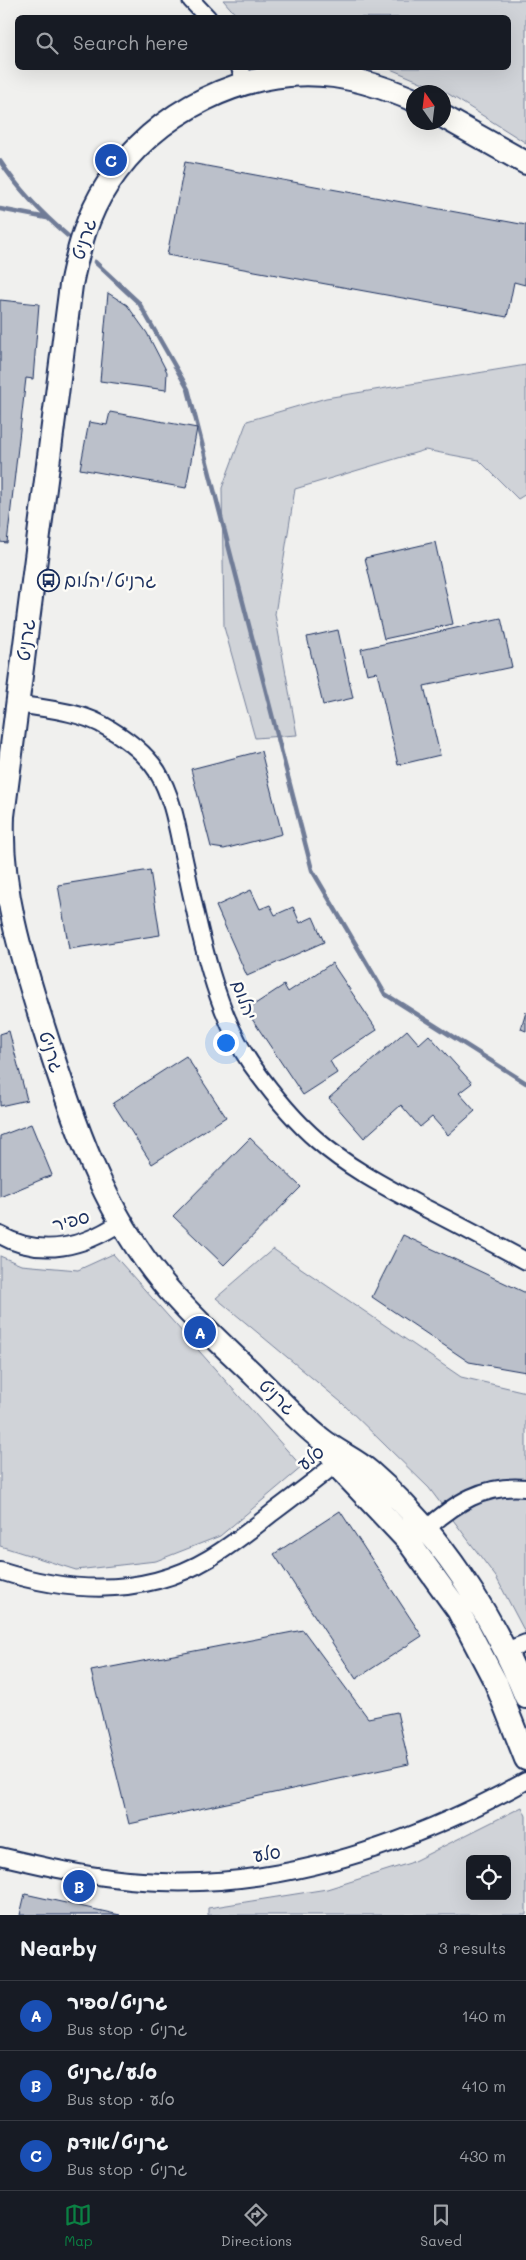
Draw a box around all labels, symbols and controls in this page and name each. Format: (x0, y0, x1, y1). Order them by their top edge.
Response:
search box (15, 15, 511, 70)
icon: search (33, 29, 61, 57)
text: Search here (73, 30, 189, 55)
north arrow (406, 85, 451, 130)
pin: C (95, 141, 127, 179)
street label: גרניט (65, 215, 101, 262)
place label: גרניט/יהלום (64, 568, 156, 592)
bus stop icon: גרניט/יהלום (36, 569, 60, 593)
street label: גרניט (11, 618, 39, 662)
street label: יהלום (227, 976, 263, 1023)
street label: גרניט (34, 1028, 70, 1075)
your location (213, 1030, 239, 1056)
street label: ספיר (49, 1204, 92, 1237)
pin: A (184, 1313, 216, 1351)
street label: גרניט (254, 1373, 301, 1420)
street label: סלע (292, 1439, 329, 1475)
street label: סלע (251, 1839, 282, 1867)
map controls (466, 1855, 511, 1900)
button: locate (466, 1855, 511, 1900)
pin: B (63, 1867, 95, 1905)
text: Nearby (20, 1934, 97, 1961)
text: 3 results (438, 1937, 506, 1958)
text: גרניט/ספיר (67, 1989, 167, 2014)
text: A (30, 2005, 42, 2026)
text: 140 m (462, 2005, 506, 2026)
text: Bus stop · גרניט (67, 2018, 187, 2039)
text: סלע/גרניט (67, 2059, 157, 2084)
text: B (31, 2075, 41, 2096)
text: 410 m (462, 2075, 506, 2096)
text: Bus stop · סלע (67, 2088, 175, 2109)
text: גרניט/אודם (67, 2129, 169, 2154)
text: C (30, 2145, 42, 2166)
text: 430 m (459, 2145, 506, 2166)
text: Bus stop · גרניט (67, 2158, 187, 2179)
tab: Map (64, 2201, 93, 2250)
tab: Directions (221, 2201, 292, 2250)
tab: Saved (420, 2201, 462, 2250)

